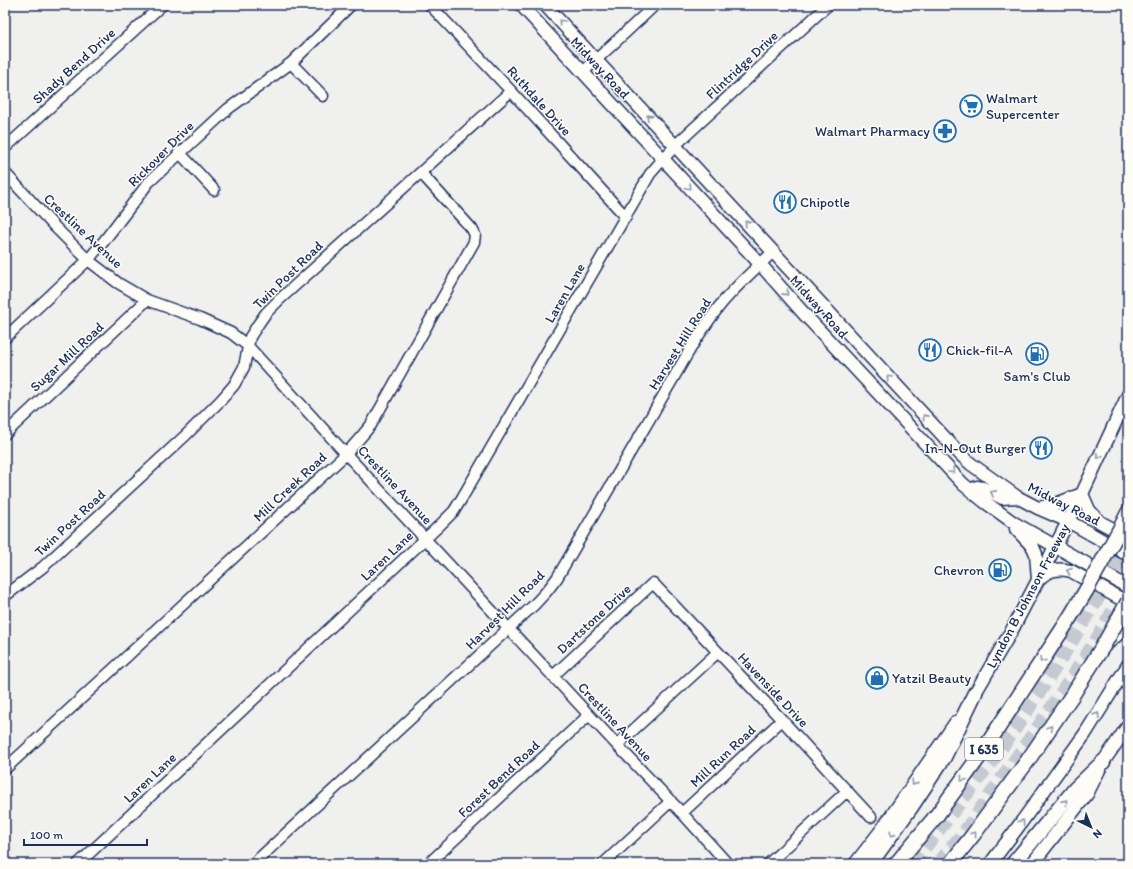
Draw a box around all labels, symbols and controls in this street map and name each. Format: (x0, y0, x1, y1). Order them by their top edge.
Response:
one-way arrow (558, 19, 566, 27)
street label: Shady Bend Drive (29, 24, 119, 108)
street label: Flintridge Drive (702, 27, 782, 103)
street label: Midway Road (567, 33, 633, 103)
street label: Ruthdale Drive (503, 63, 575, 140)
place label: Walmart Supercenter (986, 90, 1060, 123)
supermarket icon: Walmart Supercenter (958, 93, 984, 119)
one-way arrow (647, 115, 654, 122)
street label: Rickover Drive (125, 117, 198, 190)
pharmacy icon: Walmart Pharmacy (932, 118, 958, 144)
place label: Walmart Pharmacy (815, 123, 930, 140)
one-way arrow (684, 182, 692, 190)
restaurant icon: Chipotle (772, 189, 798, 215)
street label: Crestline Avenue (40, 190, 126, 272)
place label: Chipotle (800, 194, 850, 211)
one-way arrow (744, 220, 752, 228)
street label: Twin Post Road (250, 237, 327, 313)
street label: Laren Lane (541, 260, 589, 326)
street label: Midway Road (786, 272, 852, 342)
one-way arrow (781, 289, 788, 296)
street label: Harvest Hill Road (645, 295, 715, 393)
street label: Sugar Mill Road (27, 318, 108, 395)
restaurant icon: Chick-fil-A (917, 337, 943, 363)
fuel station icon: Sam's Club (1024, 341, 1050, 367)
place label: Chick-fil-A (946, 342, 1013, 359)
place label: Sam's Club (1004, 368, 1070, 385)
one-way arrow (886, 375, 894, 383)
one-way arrow (922, 414, 930, 422)
restaurant icon: In-N-Out Burger (1028, 435, 1054, 461)
place label: In-N-Out Burger (925, 440, 1027, 457)
street label: Crestline Avenue (354, 442, 436, 528)
street label: Mill Creek Road (250, 448, 331, 525)
one-way arrow (1096, 452, 1104, 459)
one-way arrow (947, 466, 955, 474)
street label: Midway Road (1025, 478, 1103, 530)
street label: Twin Post Road (31, 486, 109, 560)
one-way arrow (990, 491, 997, 498)
street label: Lyndon B Johnson Freeway (983, 521, 1073, 671)
street label: Laren Lane (357, 527, 417, 585)
fuel station icon: Chevron (987, 557, 1013, 583)
place label: Chevron (934, 562, 984, 579)
street label: Harvest Hill Road (462, 567, 548, 653)
one-way arrow (1066, 568, 1073, 576)
street label: Dartstone Drive (553, 580, 635, 658)
street label: Havenside Drive (734, 649, 812, 731)
one-way arrow (1040, 655, 1047, 662)
shop icon: Yatzil Beauty (864, 665, 890, 691)
place label: Yatzil Beauty (892, 670, 972, 687)
street label: Crestline Avenue (574, 679, 656, 765)
one-way arrow (1092, 712, 1099, 719)
street label: Mill Run Road (687, 721, 760, 791)
one-way arrow (1045, 725, 1053, 732)
street label: Forest Bend Road (455, 737, 544, 821)
road number: I 635 (965, 738, 1003, 760)
street label: Laren Lane (120, 749, 180, 807)
one-way arrow (961, 775, 968, 782)
one-way arrow (912, 778, 919, 785)
one-way arrow (1060, 799, 1067, 806)
north arrow (1071, 807, 1111, 847)
one-way arrow (1017, 819, 1024, 826)
scale bar (24, 821, 147, 847)
text: N (1090, 827, 1105, 841)
text: 100 m (30, 828, 63, 842)
one-way arrow (890, 830, 897, 837)
one-way arrow (970, 831, 977, 838)

